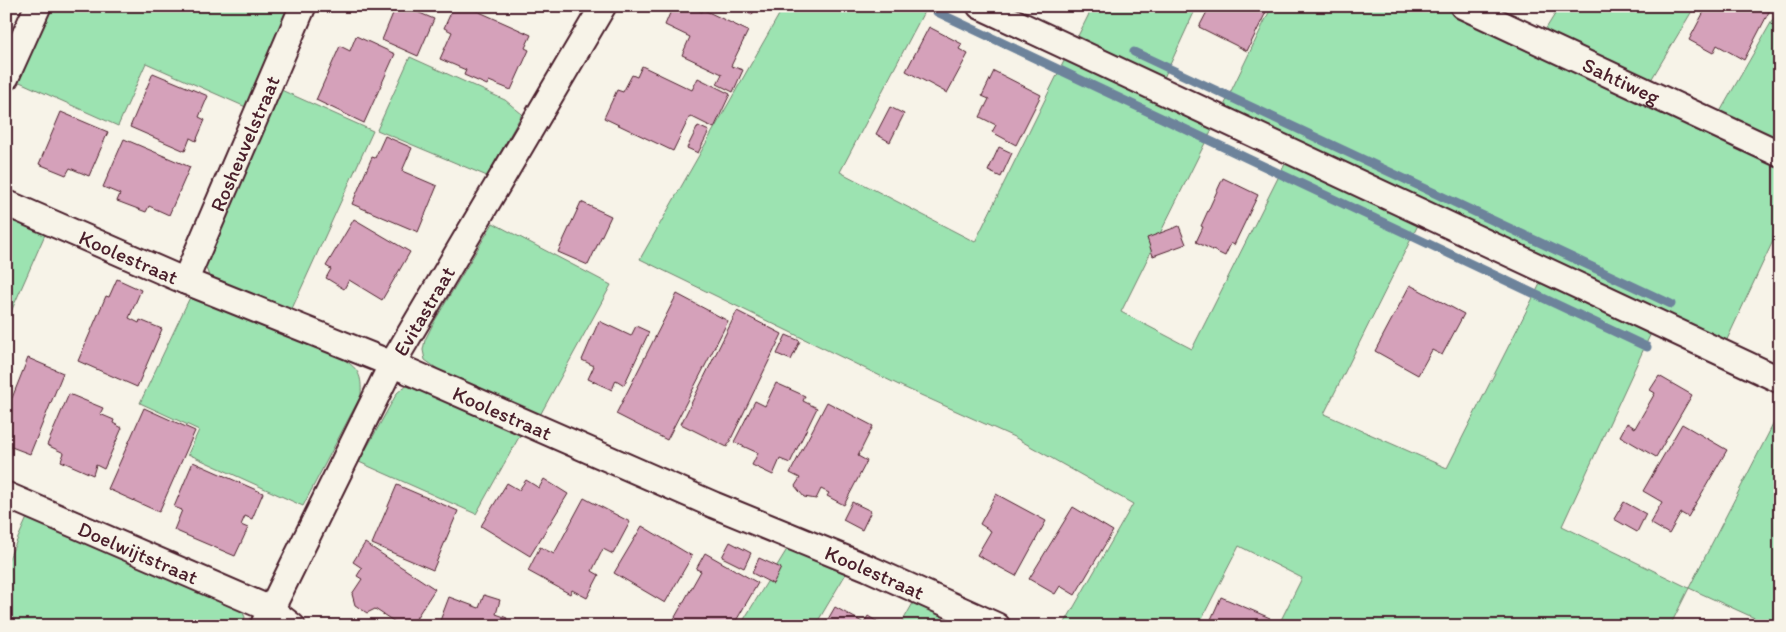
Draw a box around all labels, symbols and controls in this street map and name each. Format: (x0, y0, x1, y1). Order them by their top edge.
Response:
street label: Sahtiweg (1579, 51, 1664, 109)
street label: Rosheuvelstraat (204, 71, 284, 215)
street label: Koolestraat (75, 224, 182, 289)
street label: Evitastraat (387, 261, 460, 360)
street label: Koolestraat (449, 380, 556, 445)
street label: Doelwijtstraat (74, 515, 202, 589)
street label: Koolestraat (822, 539, 929, 604)

